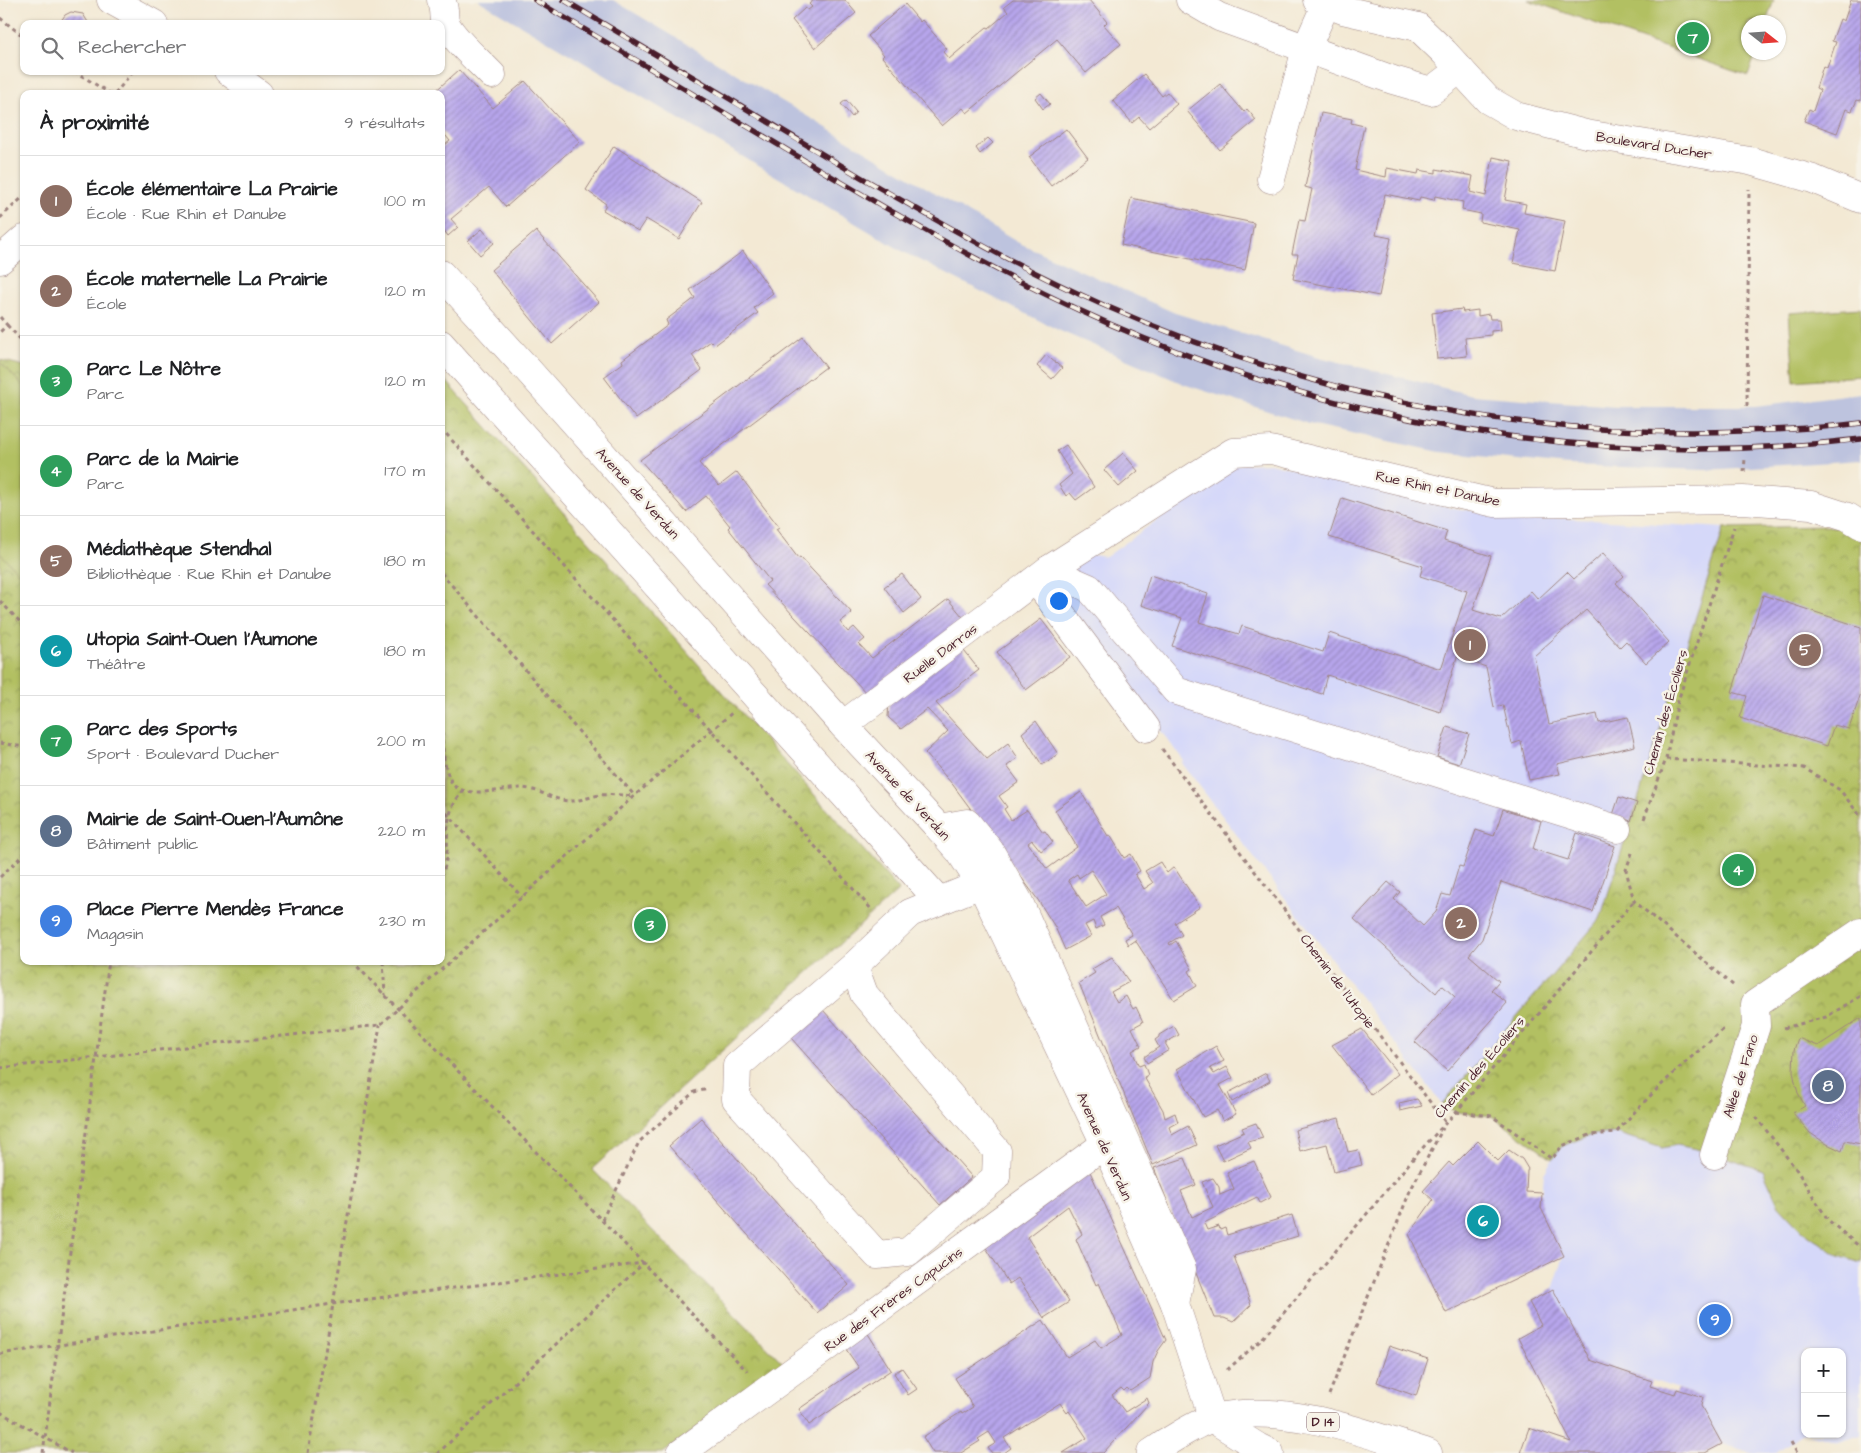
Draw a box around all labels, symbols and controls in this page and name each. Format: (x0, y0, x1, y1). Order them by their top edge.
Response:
north arrow (1741, 15, 1786, 60)
pin: 7 (1677, 19, 1709, 57)
search box (20, 20, 445, 75)
icon: search (38, 34, 66, 62)
text: Rechercher (78, 34, 186, 61)
text: À proximité (40, 108, 149, 137)
text: 9 résultats (344, 112, 425, 134)
street label: Boulevard Ducher (1595, 127, 1713, 165)
text: École élémentaire La Prairie (87, 176, 338, 203)
text: 1 (55, 190, 57, 212)
text: 100 m (384, 190, 425, 212)
text: École · Rue Rhin et Danube (87, 203, 286, 225)
text: École maternelle La Prairie (87, 266, 328, 293)
text: 2 (51, 280, 61, 302)
text: 120 m (385, 280, 425, 302)
text: École (87, 293, 127, 315)
text: Parc Le Nôtre (87, 356, 221, 383)
text: 3 (52, 370, 60, 392)
text: 120 m (385, 370, 425, 392)
text: Parc (87, 383, 124, 405)
street label: Avenue de Verdun (591, 444, 684, 544)
text: Parc de la Mairie (87, 446, 239, 473)
text: 4 (51, 460, 61, 482)
text: 170 m (384, 460, 425, 482)
street label: Rue Rhin et Danube (1374, 466, 1502, 512)
text: Parc (87, 473, 124, 495)
text: Médiathèque Stendhal (87, 536, 271, 563)
text: 5 (50, 550, 62, 572)
text: 180 m (384, 550, 425, 572)
text: Bibliothèque · Rue Rhin et Danube (87, 563, 331, 585)
your location (1046, 588, 1072, 614)
street label: Ruelle Darras (899, 619, 982, 688)
text: Utopia Saint-Ouen l'Aumone (87, 626, 318, 653)
pin: 1 (1454, 626, 1486, 664)
pin: 5 (1789, 631, 1821, 669)
text: 6 (51, 640, 61, 662)
text: 180 m (384, 640, 425, 662)
street label: Chemin des Écoliers (1639, 647, 1693, 777)
text: Théâtre (87, 653, 146, 675)
text: Parc des Sports (87, 716, 237, 743)
text: 7 (51, 730, 61, 752)
text: 200 m (377, 730, 425, 752)
text: Sport · Boulevard Ducher (87, 743, 279, 765)
street label: Avenue de Verdun (860, 746, 954, 845)
text: Mairie de Saint-Ouen-l'Aumône (87, 806, 343, 833)
text: 8 (51, 820, 61, 842)
text: 220 m (378, 820, 425, 842)
text: Bâtiment public (87, 833, 198, 855)
pin: 4 (1722, 851, 1754, 889)
text: Place Pierre Mendès France (87, 896, 344, 923)
pin: 2 (1445, 904, 1477, 942)
pin: 3 (634, 906, 666, 944)
text: 9 (51, 910, 61, 932)
text: 230 m (379, 910, 425, 932)
text: Magasin (87, 923, 143, 945)
street label: Chemin de l'Utopie (1295, 930, 1380, 1033)
street label: Chemin des Écoliers (1430, 1012, 1530, 1123)
street label: Allée de Fano (1718, 1032, 1764, 1120)
pin: 8 (1812, 1067, 1844, 1105)
street label: Avenue de Verdun (1071, 1089, 1137, 1204)
pin: 6 (1467, 1202, 1499, 1240)
street label: Rue des Frères Capucins (820, 1242, 967, 1357)
pin: 9 (1699, 1301, 1731, 1339)
map controls (1801, 1348, 1846, 1438)
button: + (1801, 1348, 1846, 1393)
button: − (1801, 1393, 1846, 1438)
road number: D 14 (1307, 1412, 1339, 1431)

